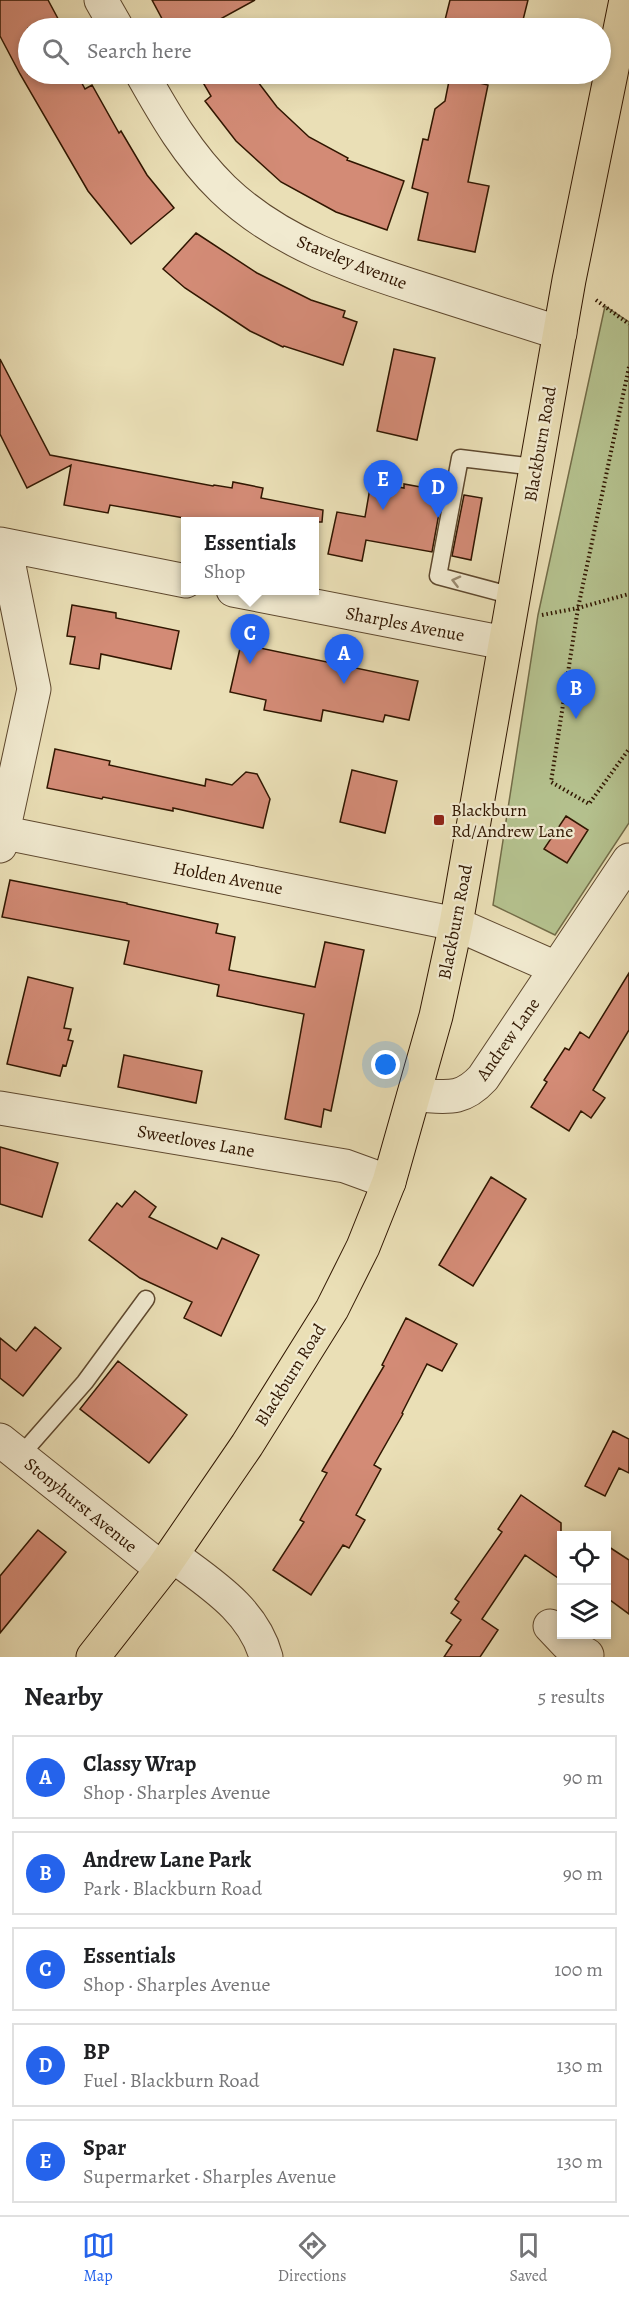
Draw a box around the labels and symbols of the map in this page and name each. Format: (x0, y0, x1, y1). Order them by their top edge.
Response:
street label: Staveley Avenue (293, 229, 411, 295)
street label: Blackburn Road (518, 384, 562, 504)
pin: E (364, 460, 403, 510)
pin: D (418, 468, 458, 518)
one-way arrow (452, 576, 462, 589)
street label: Sharples Avenue (344, 601, 466, 647)
pin: C (230, 614, 270, 664)
pin: A (324, 634, 364, 684)
pin: B (556, 670, 596, 719)
place label: Blackburn Rd/Andrew Lane (451, 798, 573, 843)
marker: Blackburn Rd/Andrew Lane (432, 813, 446, 827)
street label: Holden Avenue (171, 856, 285, 900)
street label: Blackburn Road (432, 862, 478, 982)
street label: Andrew Lane (470, 993, 545, 1086)
your location (371, 1050, 400, 1079)
street label: Sweetloves Lane (135, 1119, 257, 1163)
street label: Blackburn Road (249, 1319, 331, 1431)
street label: Stonyhurst Avenue (20, 1452, 142, 1558)

